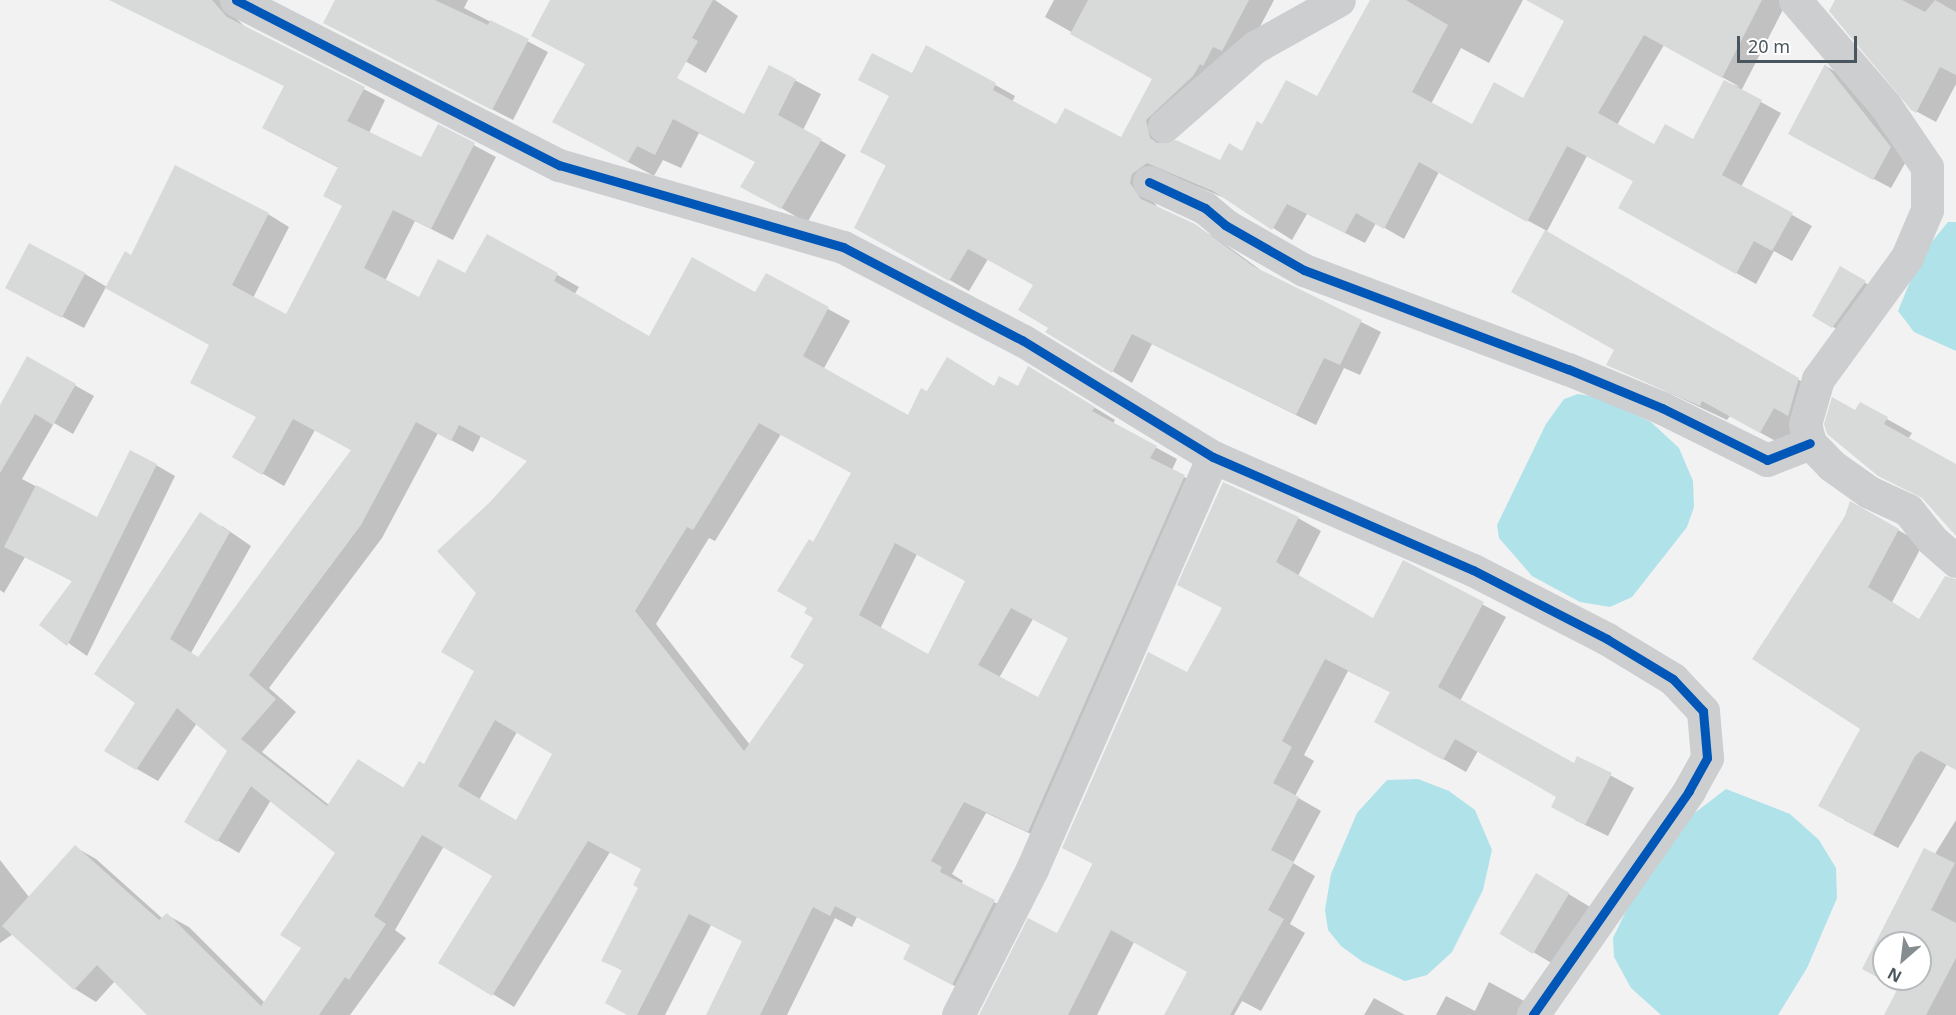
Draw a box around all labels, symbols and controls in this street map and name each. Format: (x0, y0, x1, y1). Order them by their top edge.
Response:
scale bar (1740, 24, 1860, 62)
text: 20 m (1748, 34, 1790, 58)
north arrow (1872, 931, 1932, 991)
text: N (1884, 962, 1905, 988)

